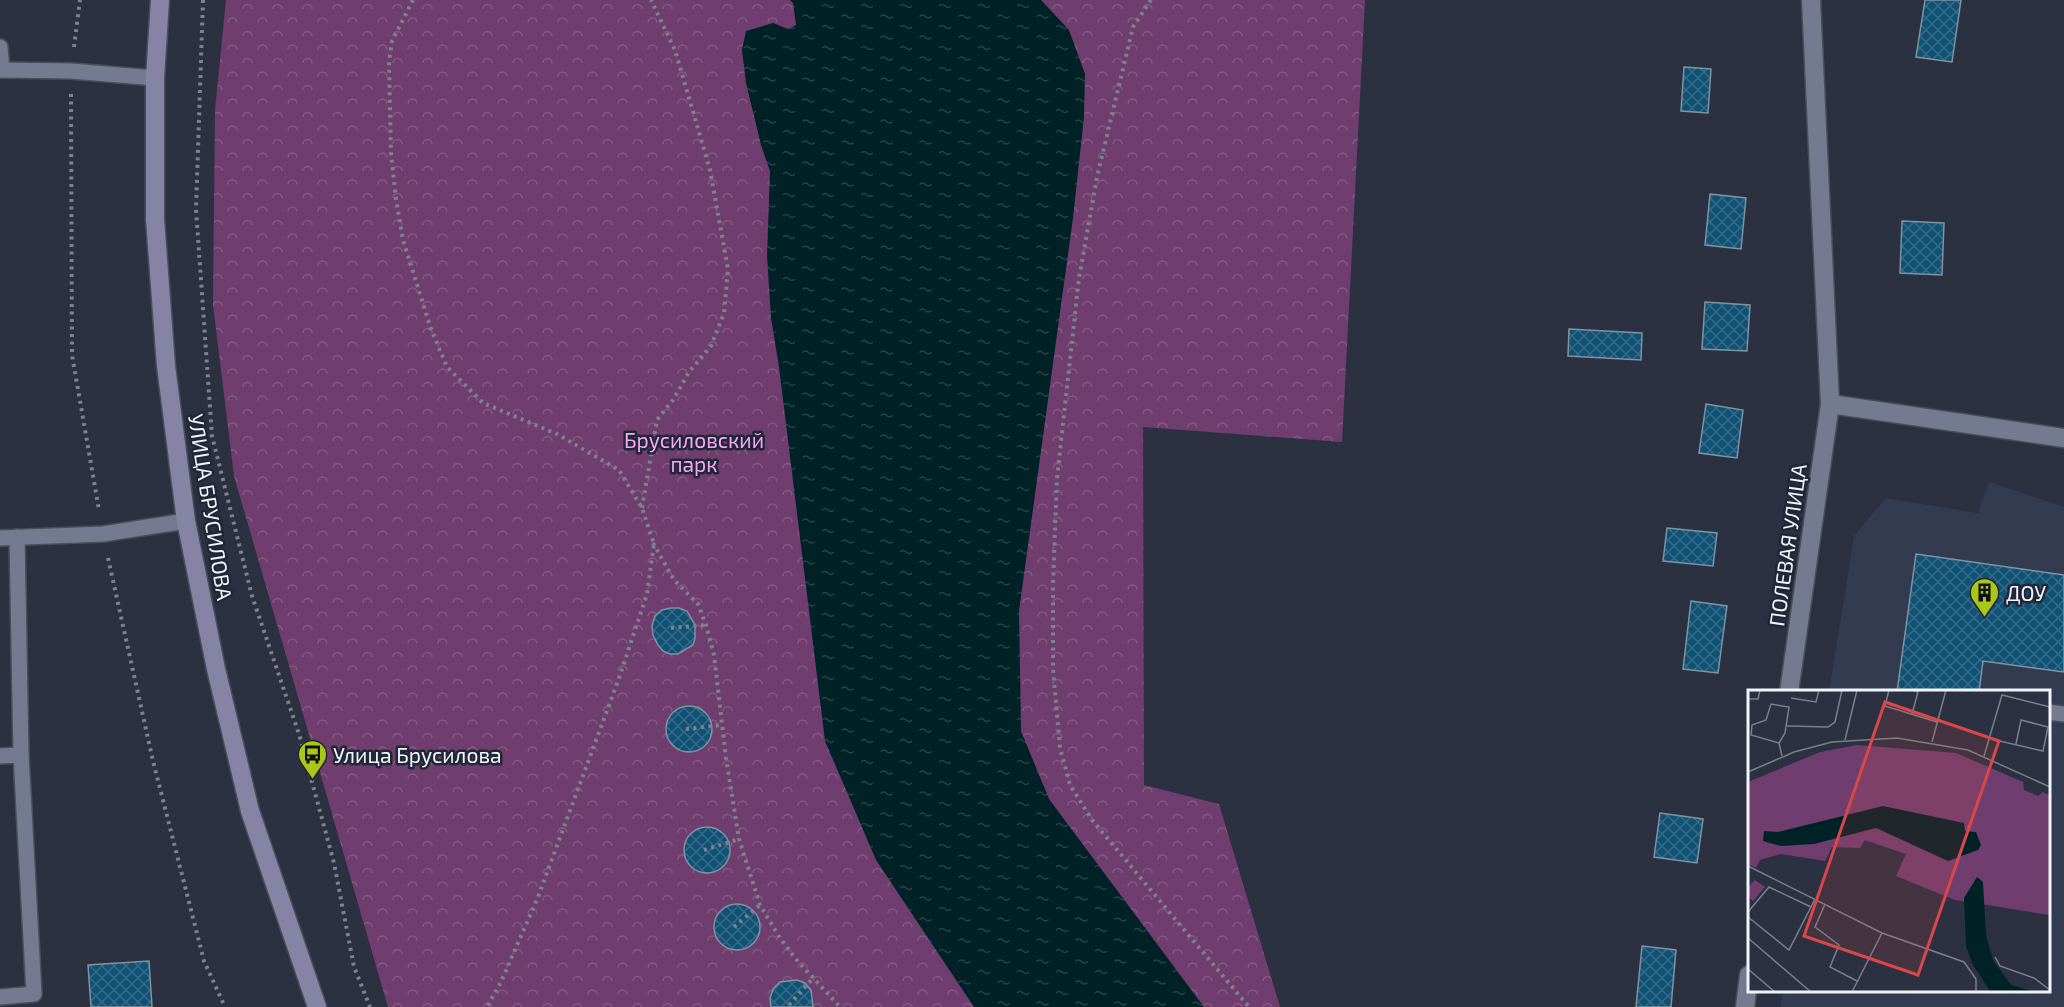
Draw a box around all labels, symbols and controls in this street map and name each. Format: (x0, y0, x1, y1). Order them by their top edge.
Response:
street label: УЛИЦА БРУСИЛОВА (184, 412, 238, 602)
park label: Брусиловский парк (624, 427, 764, 476)
street label: ПОЛЕВАЯ УЛИЦА (1763, 462, 1811, 628)
building icon: ДОУ (1969, 576, 2001, 618)
place label: ДОУ (2006, 580, 2046, 605)
inset map (1748, 690, 2049, 992)
bus stop icon: Улица Брусилова (296, 738, 328, 780)
place label: Улица Брусилова (333, 742, 502, 768)

